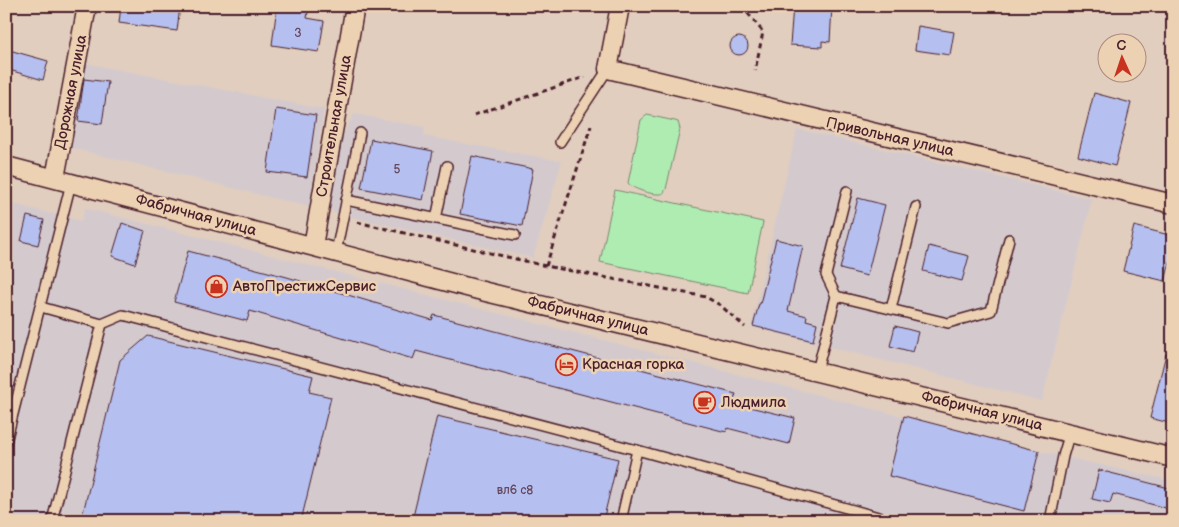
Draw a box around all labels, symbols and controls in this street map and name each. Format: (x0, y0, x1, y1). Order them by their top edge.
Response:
house number: 3 (294, 26, 302, 41)
north arrow (1096, 32, 1146, 82)
street label: Дорожная улица (51, 33, 91, 151)
text: С (1116, 37, 1127, 54)
street label: Строительная улица (312, 53, 356, 199)
street label: Привольная улица (824, 113, 956, 161)
house number: 5 (394, 162, 401, 177)
street label: Фабричная улица (133, 190, 259, 240)
shop icon: АвтоПрестижСервис (205, 274, 229, 298)
place label: АвтоПрестижСервис (232, 277, 377, 296)
street label: Фабричная улица (525, 292, 651, 340)
hotel icon: Красная горка (554, 352, 578, 376)
place label: Красная горка (582, 355, 685, 374)
street label: Фабричная улица (919, 387, 1045, 435)
cafe icon: Людмила (693, 390, 717, 414)
place label: Людмила (720, 393, 786, 412)
house number: вл6 с8 (497, 483, 533, 498)

